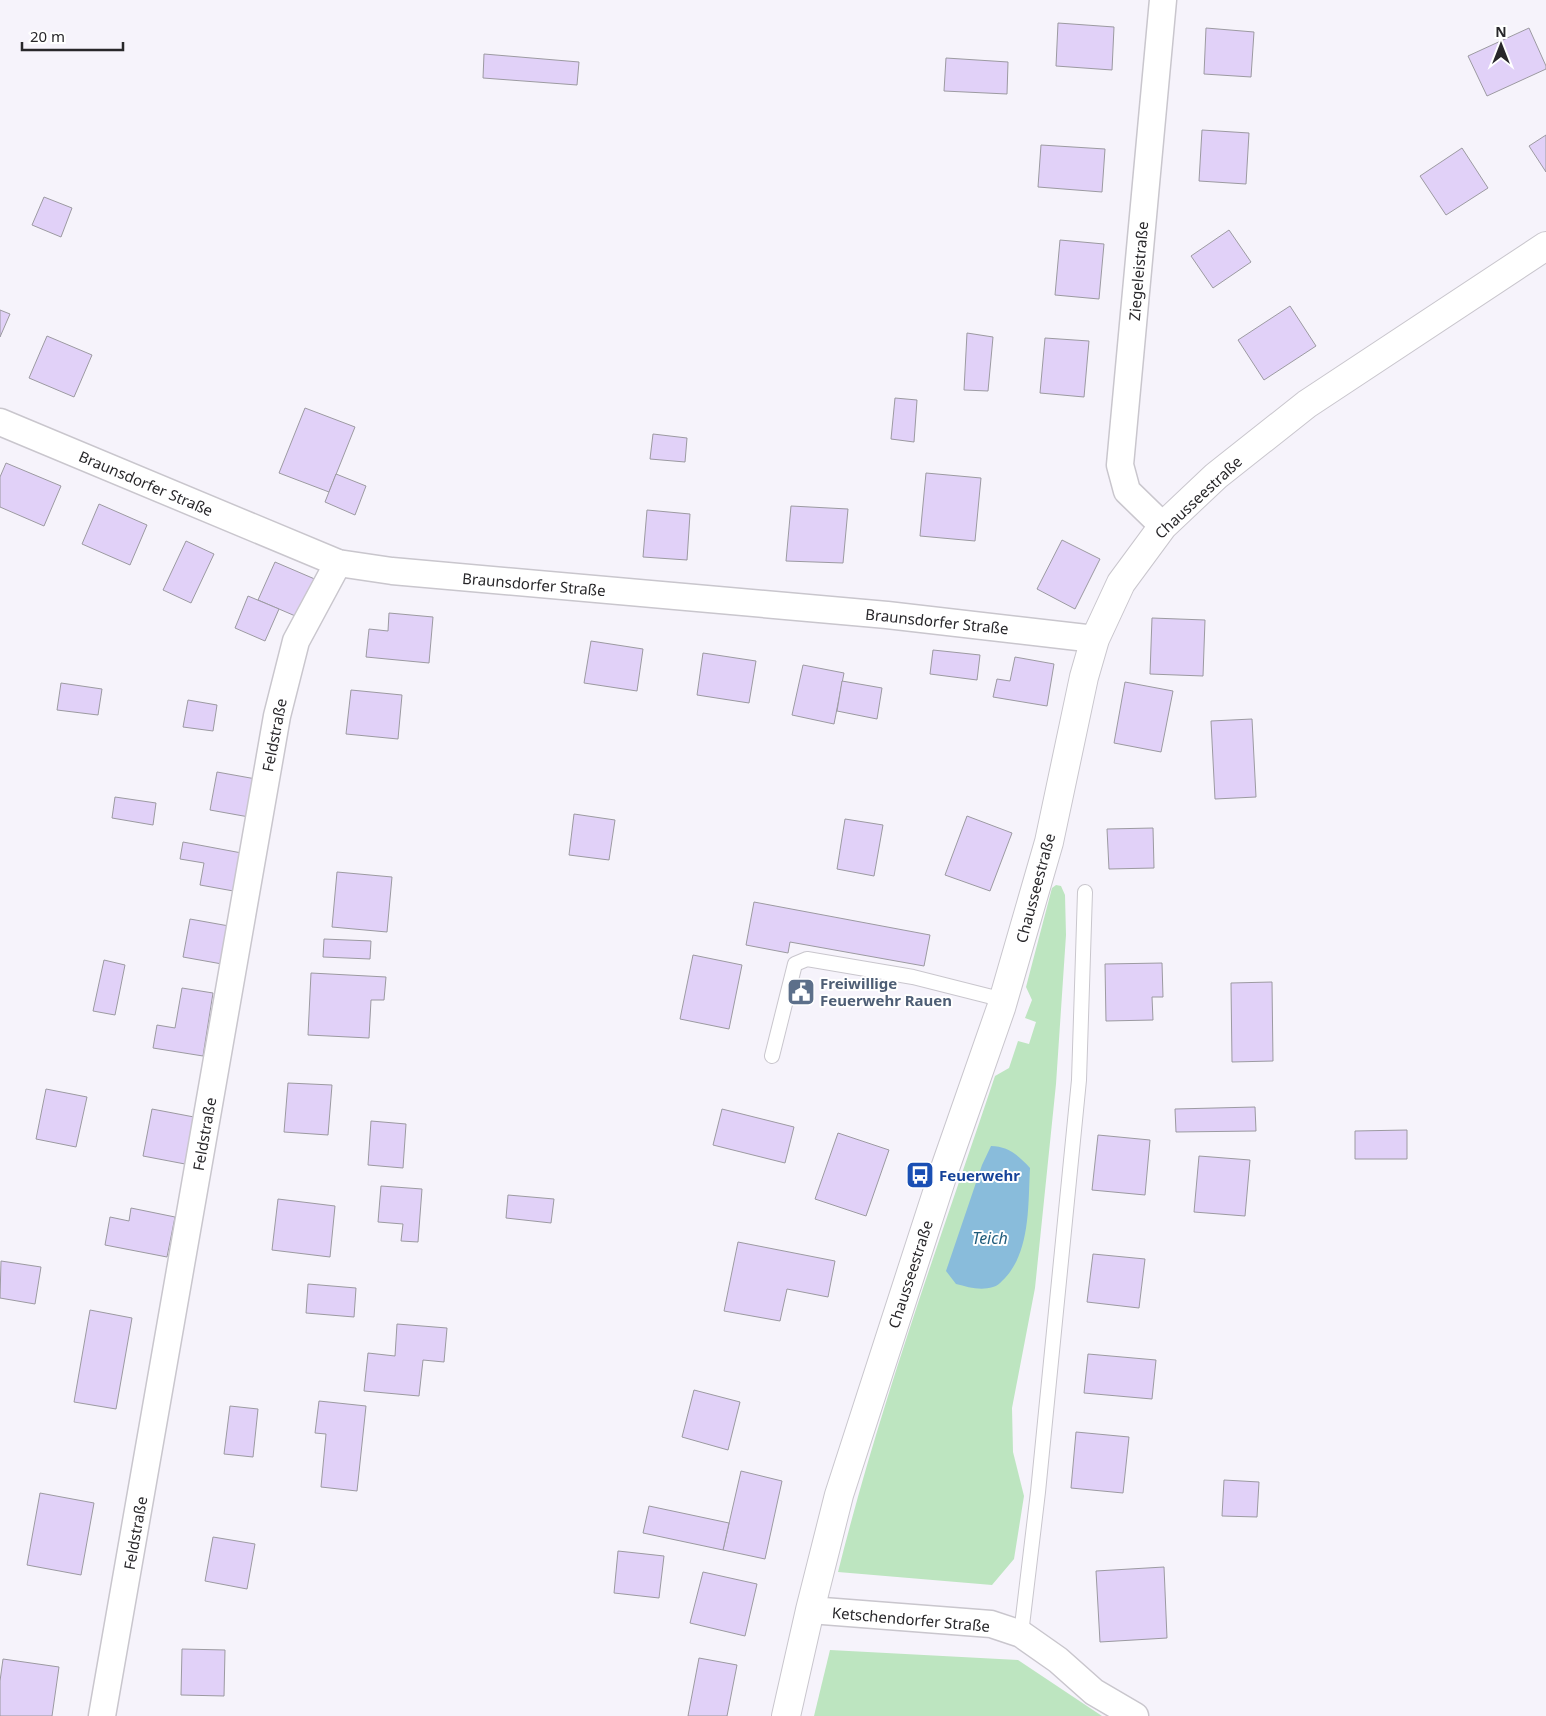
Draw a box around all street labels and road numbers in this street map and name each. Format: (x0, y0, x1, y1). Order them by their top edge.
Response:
street label: Ziegeleistraße (1124, 220, 1152, 322)
street label: Braunsdorfer Straße (76, 446, 216, 520)
street label: Chausseestraße (1150, 451, 1246, 543)
street label: Braunsdorfer Straße (461, 568, 607, 600)
street label: Braunsdorfer Straße (864, 604, 1010, 638)
street label: Feldstraße (257, 697, 291, 773)
street label: Chausseestraße (1011, 831, 1059, 945)
street label: Feldstraße (188, 1096, 220, 1172)
street label: Chausseestraße (883, 1217, 937, 1331)
street label: Feldstraße (119, 1495, 151, 1571)
street label: Ketschendorfer Straße (831, 1602, 991, 1636)

